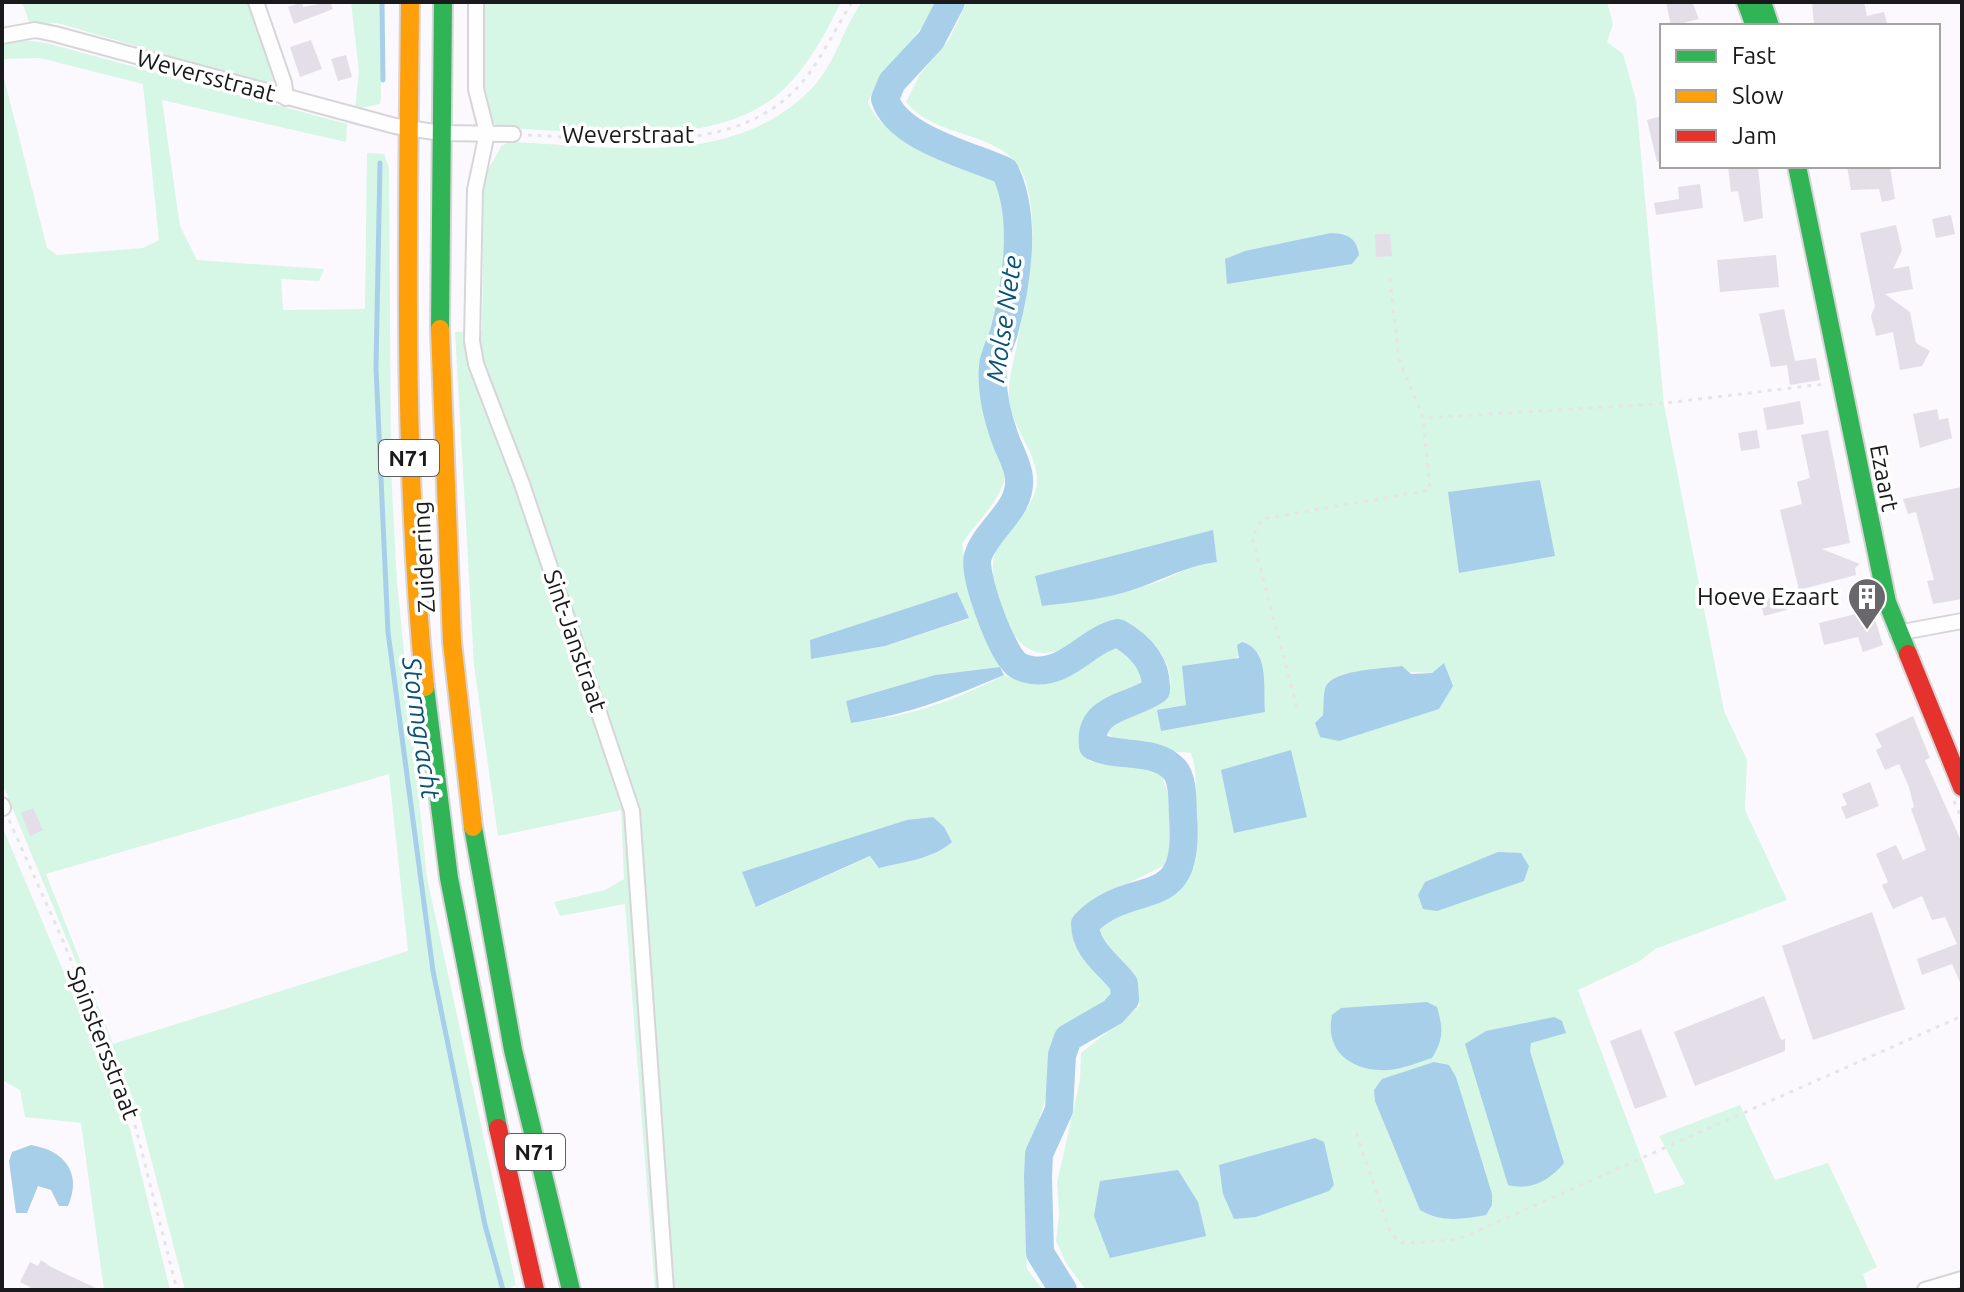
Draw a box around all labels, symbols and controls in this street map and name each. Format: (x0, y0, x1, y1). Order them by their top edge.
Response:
legend (1660, 24, 1940, 168)
text: Fast (1732, 42, 1776, 69)
street label: Weversstraat (134, 44, 279, 107)
text: Slow (1732, 82, 1784, 109)
street label: Weverstraat (562, 121, 695, 148)
text: Jam (1732, 122, 1777, 149)
water label: Molse Nete (980, 254, 1027, 384)
road number: N71 (379, 440, 439, 476)
street label: Ezaart (1865, 442, 1904, 514)
street label: Zuiderring (407, 501, 440, 614)
street label: Sint-Janstraat (539, 566, 613, 716)
building icon: Hoeve Ezaart (1846, 576, 1888, 631)
place label: Hoeve Ezaart (1697, 583, 1840, 610)
water label: Stormgracht (397, 654, 446, 802)
street label: Spinstersstraat (62, 962, 145, 1124)
road number: N71 (505, 1134, 565, 1170)

